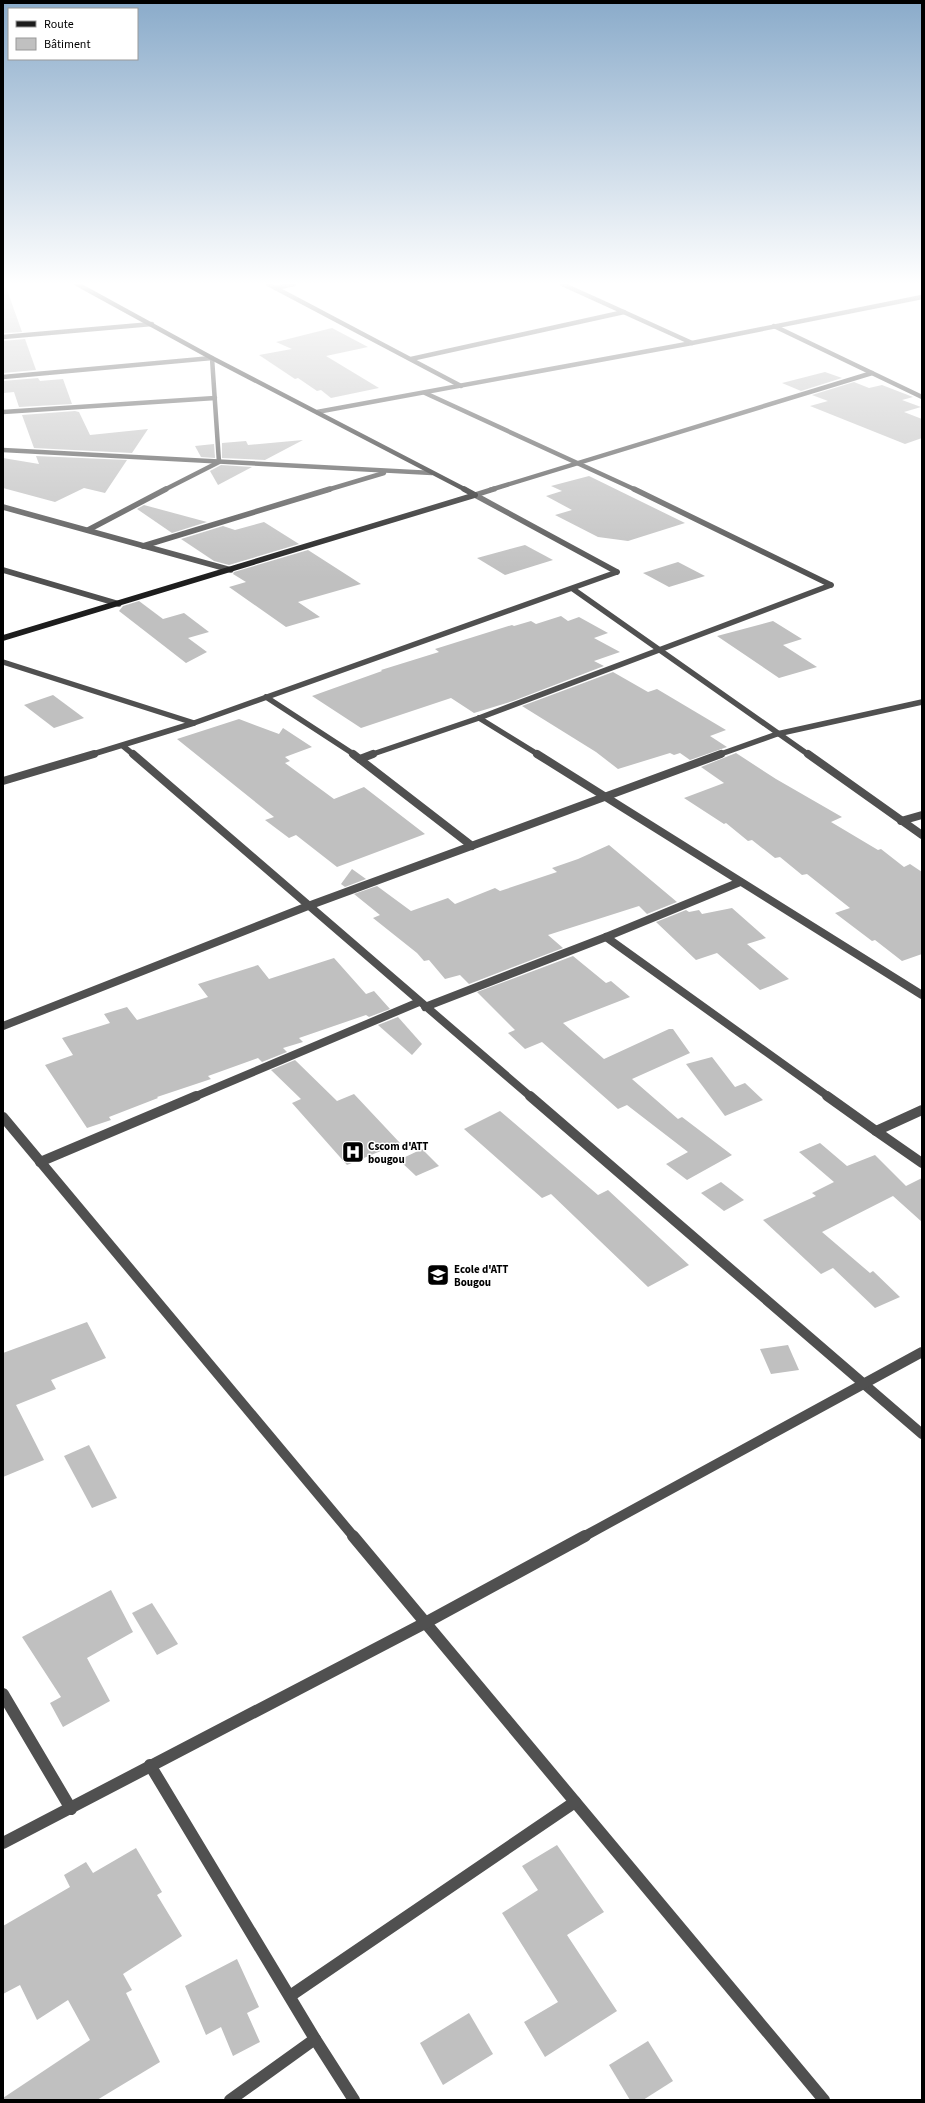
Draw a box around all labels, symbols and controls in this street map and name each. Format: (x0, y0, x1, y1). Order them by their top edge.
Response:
legend (8, 8, 138, 60)
text: Route (44, 16, 74, 33)
text: Bâtiment (44, 36, 90, 53)
hospital icon: Cscom d'ATT bougou (340, 1139, 366, 1165)
place label: Cscom d'ATT bougou (368, 1139, 428, 1167)
school or university icon: Ecole d'ATT Bougou (425, 1262, 451, 1288)
place label: Ecole d'ATT Bougou (454, 1262, 508, 1290)

